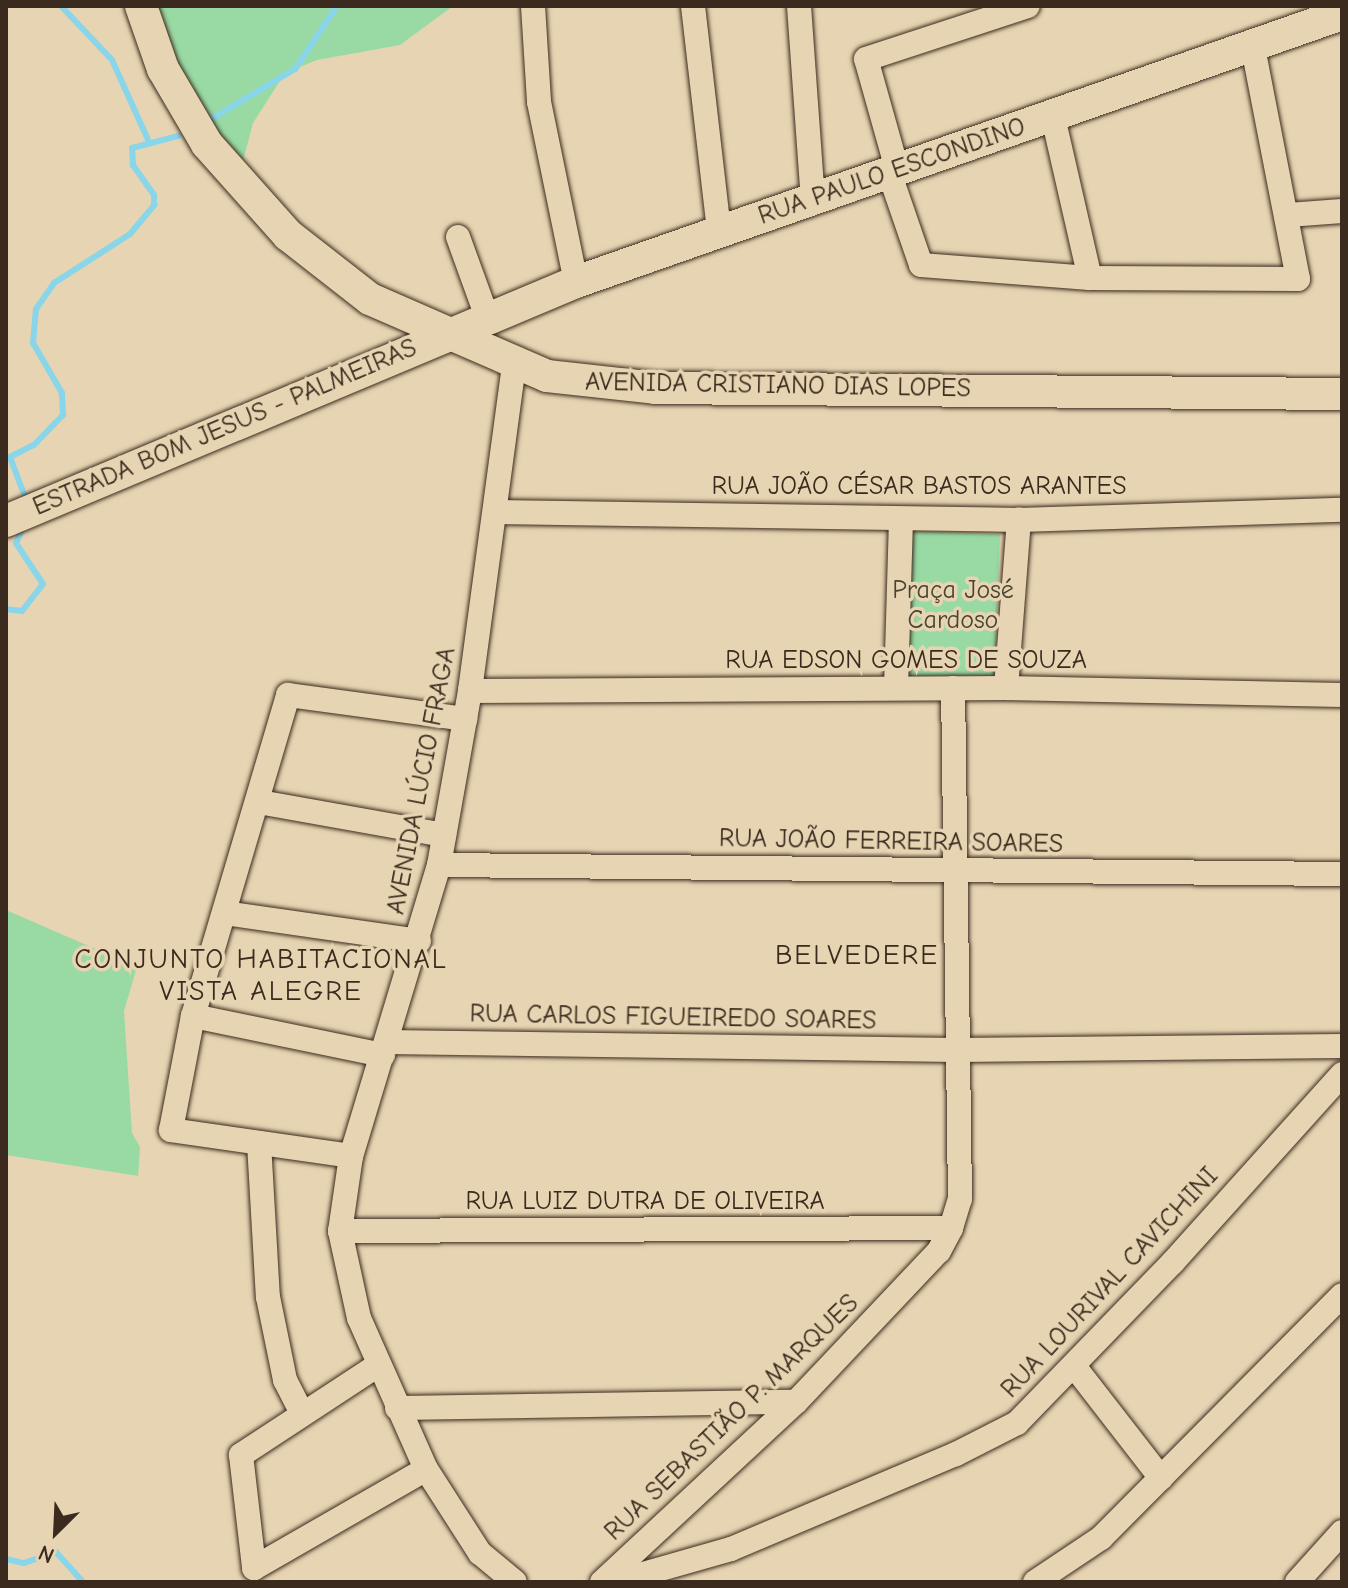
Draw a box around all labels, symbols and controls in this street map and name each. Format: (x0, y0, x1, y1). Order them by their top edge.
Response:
street label: RUA PAULO ESCONDINO (754, 112, 1030, 232)
street label: ESTRADA BOM JESUS - PALMEIRAS (28, 333, 422, 523)
street label: AVENIDA CRISTIANO DIAS LOPES (585, 367, 971, 405)
street label: RUA JOÃO CÉSAR BASTOS ARANTES (711, 471, 1127, 503)
park label: Praça José Cardoso (892, 575, 1014, 636)
street label: AVENIDA LÚCIO FRAGA (381, 645, 463, 917)
street label: RUA EDSON GOMES DE SOUZA (725, 645, 1087, 677)
street label: RUA JOÃO FERREIRA SOARES (719, 823, 1063, 861)
district label: BELVEDERE (775, 938, 939, 972)
district label: CONJUNTO HABITACIONAL VISTA ALEGRE (74, 942, 448, 1008)
street label: RUA CARLOS FIGUEIREDO SOARES (469, 999, 877, 1037)
street label: RUA LOURIVAL CAVICHINI (995, 1161, 1225, 1405)
street label: RUA LUIZ DUTRA DE OLIVEIRA (465, 1186, 825, 1218)
street label: RUA SEBASTIÃO P. MARQUES (599, 1288, 865, 1548)
north arrow (16, 1492, 96, 1572)
text: N (34, 1539, 58, 1569)

